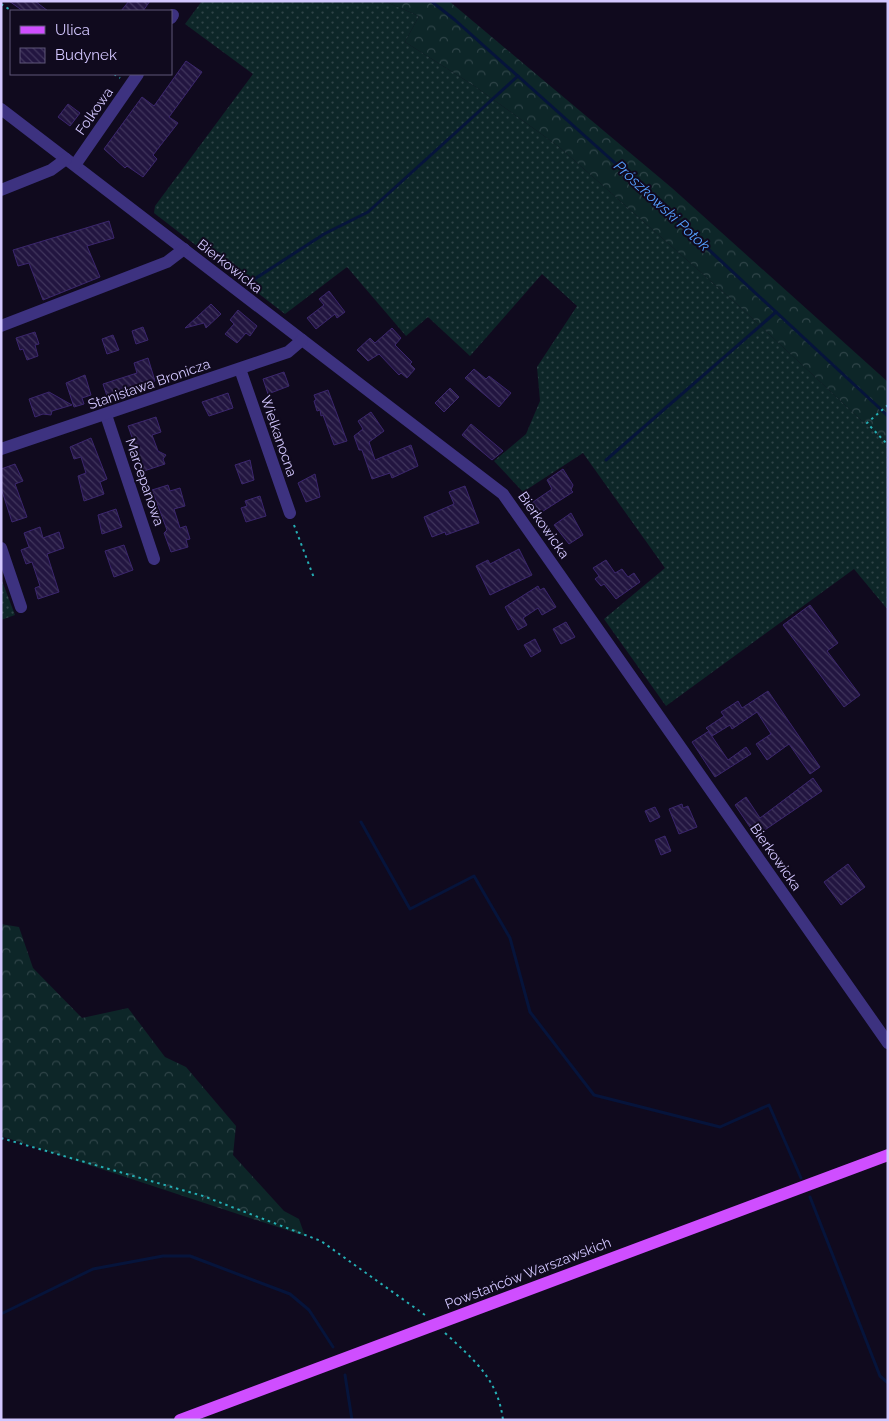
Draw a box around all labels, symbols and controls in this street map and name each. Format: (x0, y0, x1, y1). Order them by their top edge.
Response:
legend (10, 10, 172, 75)
text: Ulica (55, 21, 90, 39)
text: Budynek (55, 46, 117, 64)
street label: Folkowa (72, 84, 116, 138)
water label: Prószkowski Potok (610, 157, 714, 255)
street label: Bierkowicka (194, 236, 266, 296)
street label: Stanisława Bronicza (86, 356, 212, 412)
street label: Wielkanocna (258, 393, 300, 479)
street label: Marcepanowa (123, 436, 167, 528)
street label: Bierkowicka (515, 489, 573, 561)
street label: Bierkowicka (747, 821, 805, 893)
street label: Powstańców Warszawskich (443, 1234, 613, 1312)

